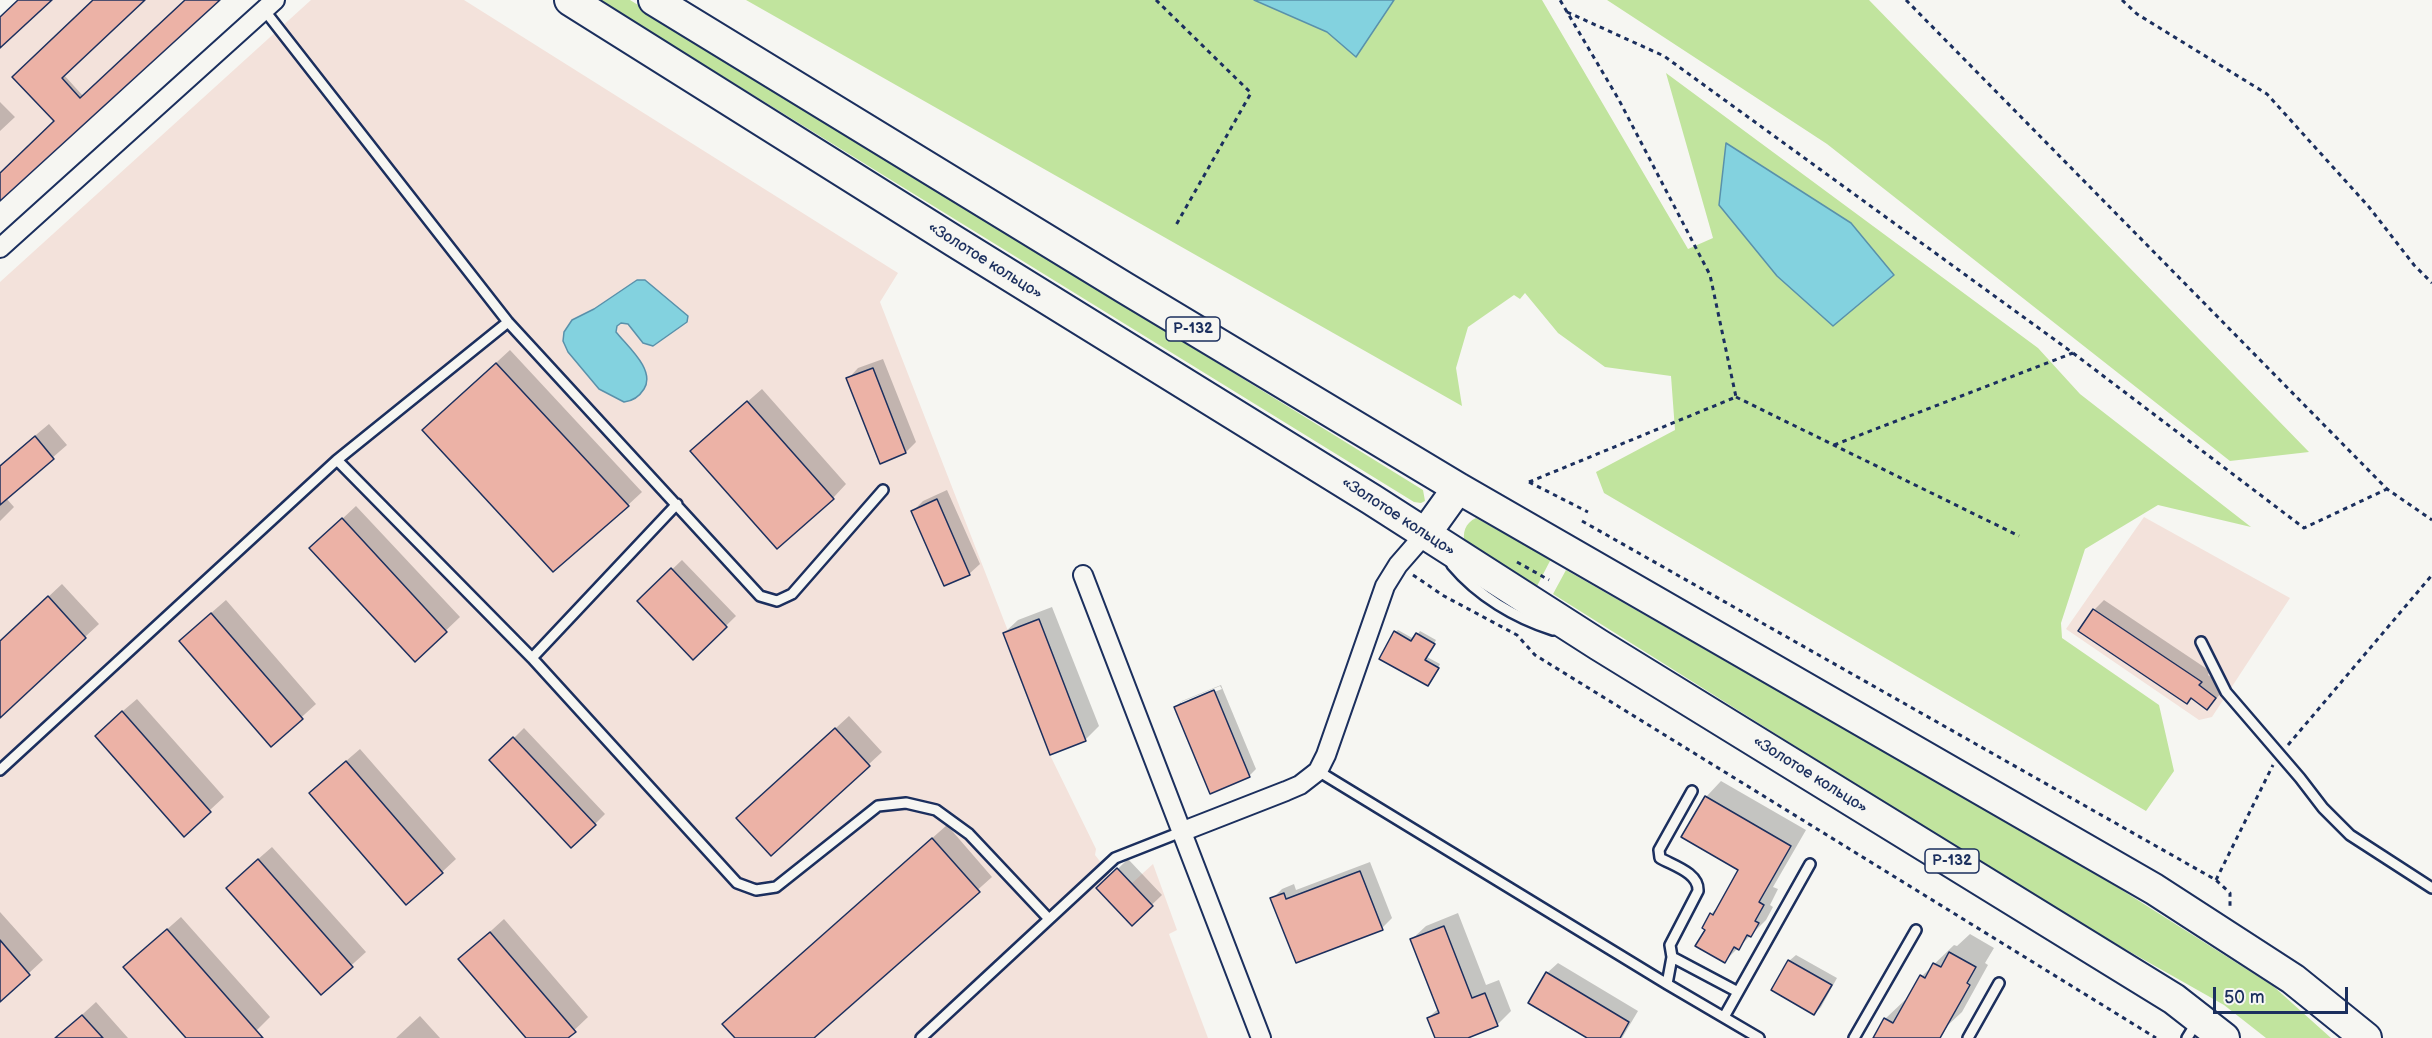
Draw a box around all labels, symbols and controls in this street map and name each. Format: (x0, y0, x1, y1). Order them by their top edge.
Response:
street label: «Золотое кольцо» (924, 218, 1046, 304)
road number: Р-132 (1166, 317, 1220, 341)
street label: «Золотое кольцо» (1337, 473, 1459, 561)
street label: «Золотое кольцо» (1749, 732, 1871, 818)
road number: Р-132 (1925, 849, 1979, 873)
scale bar (2216, 975, 2351, 1013)
text: 50 m (2224, 987, 2265, 1008)

